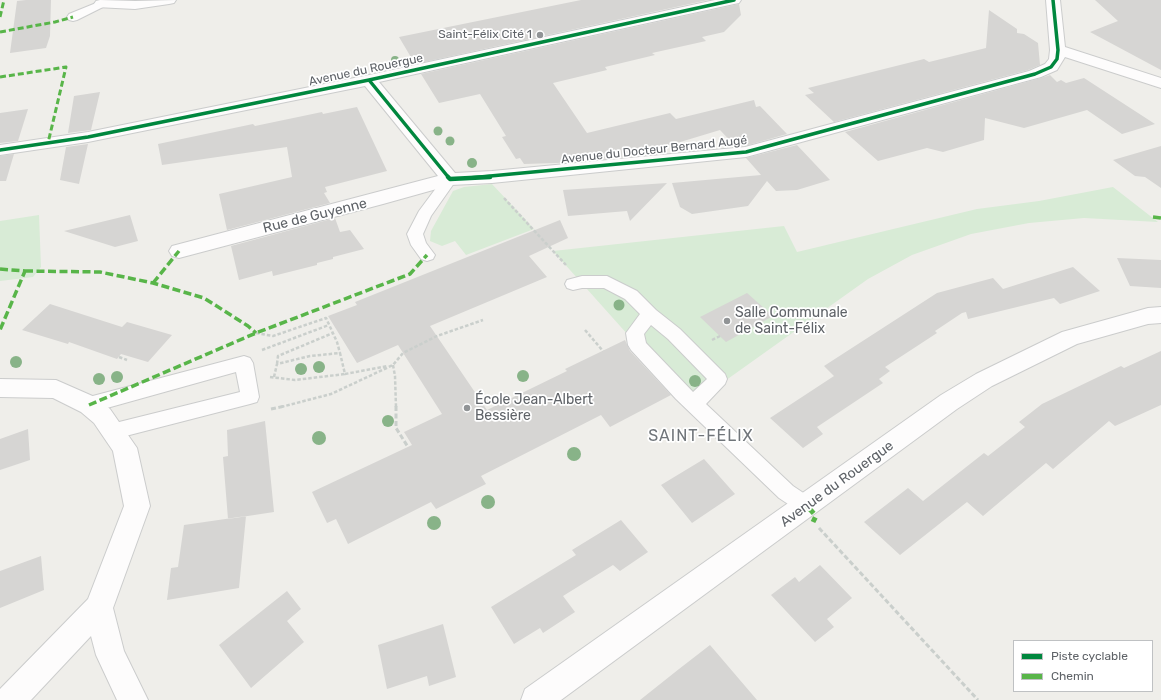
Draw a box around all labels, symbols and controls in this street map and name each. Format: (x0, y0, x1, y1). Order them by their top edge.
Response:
place label: Saint-Félix Cité 1 (438, 28, 532, 42)
marker: Saint-Félix Cité 1 (535, 30, 545, 40)
street label: Avenue du Rouergue (308, 51, 424, 89)
street label: Avenue du Docteur Bernard Augé (560, 133, 748, 167)
street label: Rue de Guyenne (261, 195, 369, 237)
place label: Salle Communale de Saint-Félix (735, 305, 848, 338)
marker: Salle Communale de Saint-Félix (722, 316, 732, 326)
place label: École Jean-Albert Bessière (475, 392, 593, 424)
marker: École Jean-Albert Bessière (462, 403, 472, 413)
district label: SAINT-FÉLIX (648, 426, 754, 446)
street label: Avenue du Rouergue (777, 437, 897, 531)
legend (1013, 640, 1153, 692)
text: Piste cyclable (1051, 649, 1128, 663)
text: Chemin (1051, 669, 1094, 683)

